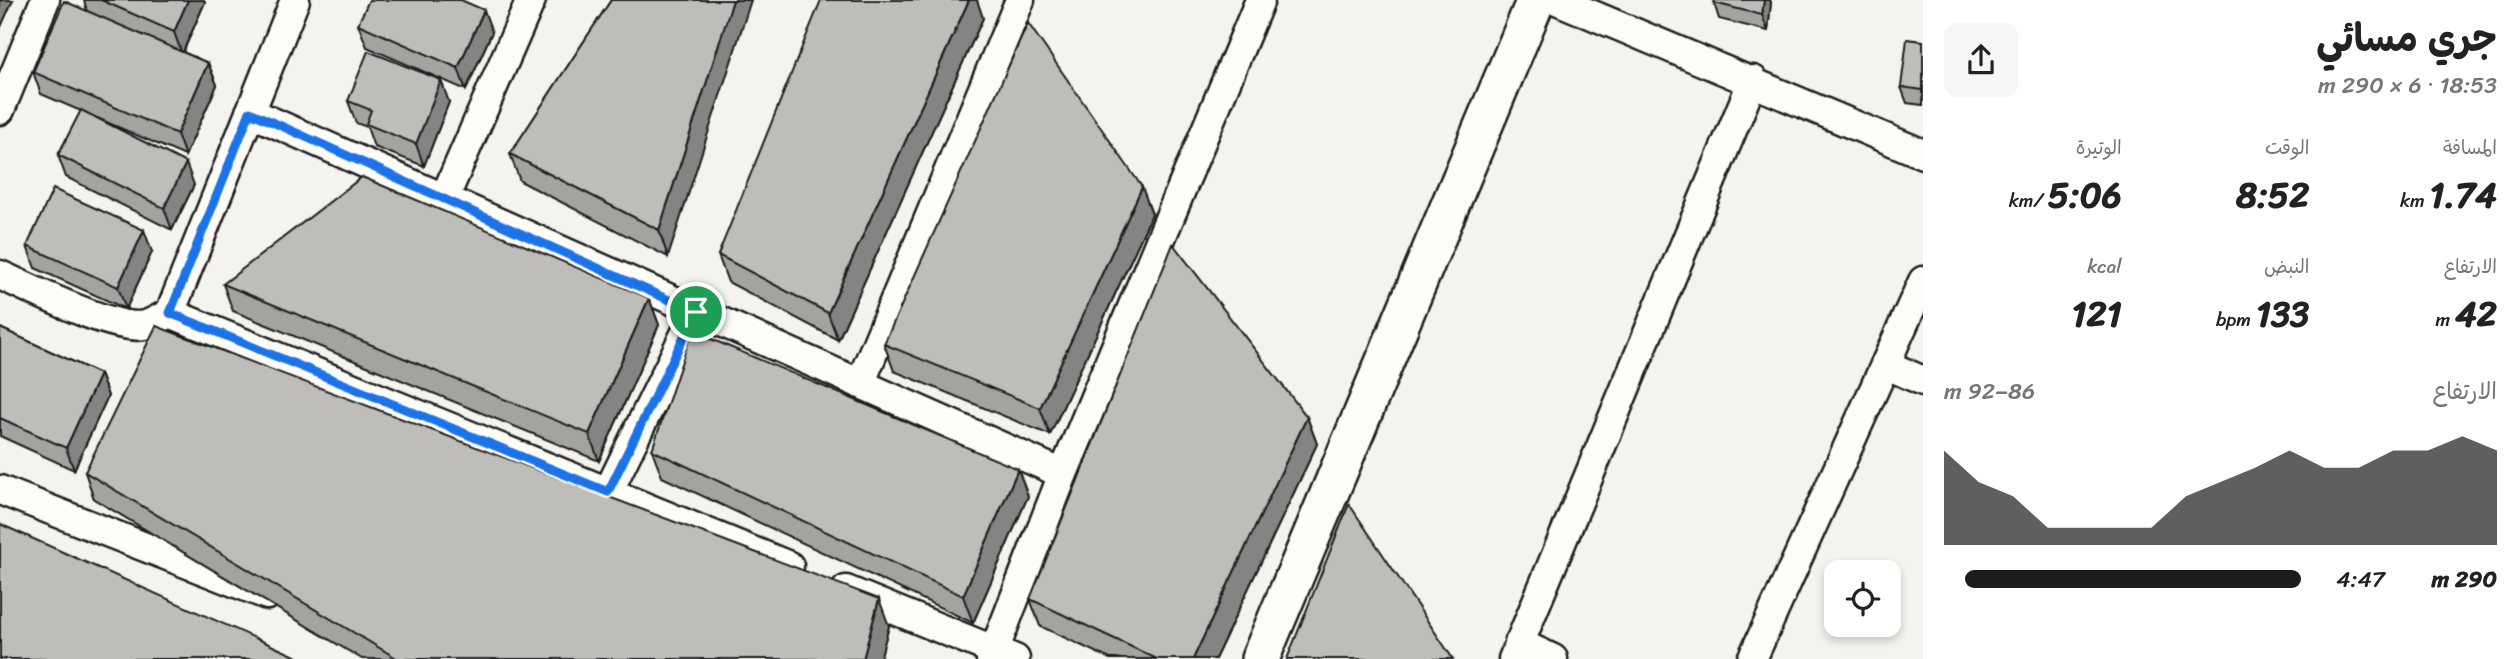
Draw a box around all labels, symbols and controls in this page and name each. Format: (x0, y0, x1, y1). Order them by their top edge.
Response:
text: جري مسائي (2316, 5, 2497, 72)
button: share (1944, 23, 2018, 97)
text: 18:53 · 6 × 290 m (2318, 65, 2497, 106)
text: الوتيرة (2076, 131, 2122, 164)
text: الوقت (2265, 131, 2309, 164)
text: المسافة (2443, 131, 2497, 164)
text: 5:06 (2048, 164, 2122, 226)
text: 8:52 (2236, 164, 2309, 226)
text: 1.74 (2430, 164, 2497, 226)
text: /km (2009, 184, 2048, 217)
text: km (2400, 184, 2430, 217)
text: kcal (2087, 250, 2122, 283)
text: النبض (2264, 250, 2309, 283)
text: الارتفاع (2444, 250, 2497, 283)
pin (666, 282, 726, 342)
text: 121 (2071, 283, 2122, 345)
text: 133 (2256, 283, 2309, 345)
text: 42 (2455, 283, 2497, 345)
icon: arrive (677, 293, 715, 331)
text: bpm (2216, 303, 2256, 336)
text: m (2435, 303, 2455, 336)
text: 86–92 m (1944, 371, 2035, 412)
text: الارتفاع (2433, 371, 2497, 412)
text: 4:47 (2336, 559, 2385, 600)
text: 290 m (2431, 559, 2497, 600)
map controls (1824, 560, 1901, 637)
button: locate (1824, 560, 1901, 637)

